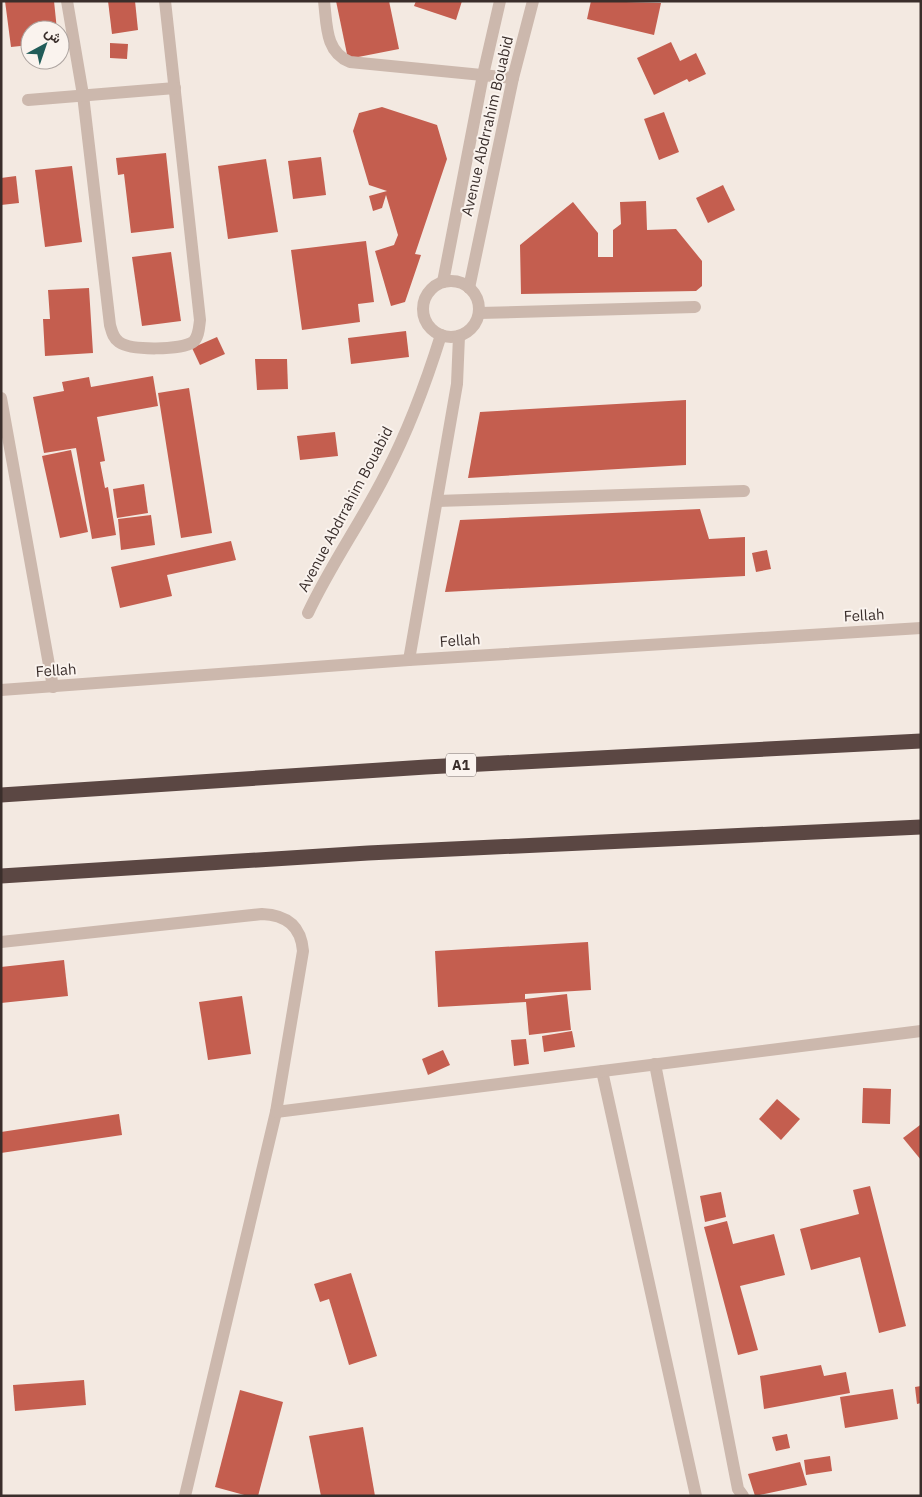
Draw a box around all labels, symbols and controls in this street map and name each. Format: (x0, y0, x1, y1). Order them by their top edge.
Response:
north arrow (20, 20, 70, 70)
text: ش (41, 23, 66, 47)
street label: Avenue Abdrrahim Bouabid (457, 34, 517, 218)
street label: Avenue Abdrrahim Bouabid (293, 423, 397, 595)
street label: Fellah (843, 604, 885, 626)
street label: Fellah (439, 629, 481, 651)
street label: Fellah (35, 659, 77, 681)
road number: A1 (446, 754, 476, 776)

